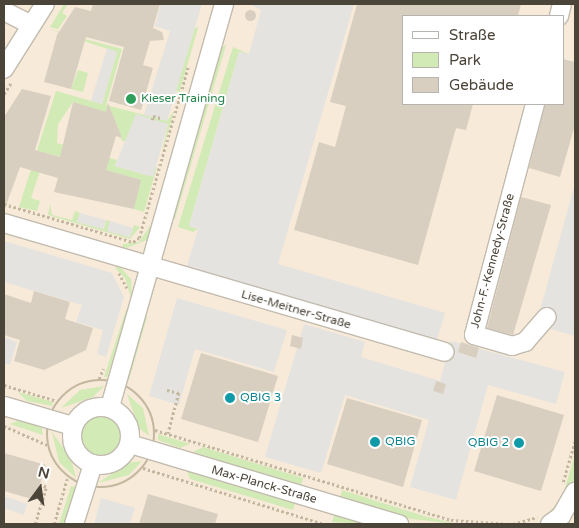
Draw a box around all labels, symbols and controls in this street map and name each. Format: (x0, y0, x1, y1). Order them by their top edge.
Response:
legend (402, 15, 564, 105)
text: Straße (449, 26, 495, 44)
text: Park (449, 51, 481, 69)
text: Gebäude (449, 76, 514, 94)
place label: Kieser Training (141, 92, 225, 106)
marker: Kieser Training (125, 93, 137, 105)
street label: John-F.-Kennedy-Straße (468, 192, 518, 330)
street label: Lise-Meitner-Straße (239, 287, 353, 333)
place label: QBIG 3 (240, 391, 281, 405)
marker: QBIG 3 (224, 392, 236, 404)
place label: QBIG (385, 435, 416, 449)
marker: QBIG (369, 436, 381, 448)
place label: QBIG 2 (468, 436, 509, 450)
marker: QBIG 2 (513, 437, 525, 449)
north arrow (15, 463, 65, 513)
text: N (36, 463, 51, 483)
street label: Max-Planck-Straße (210, 463, 318, 507)

